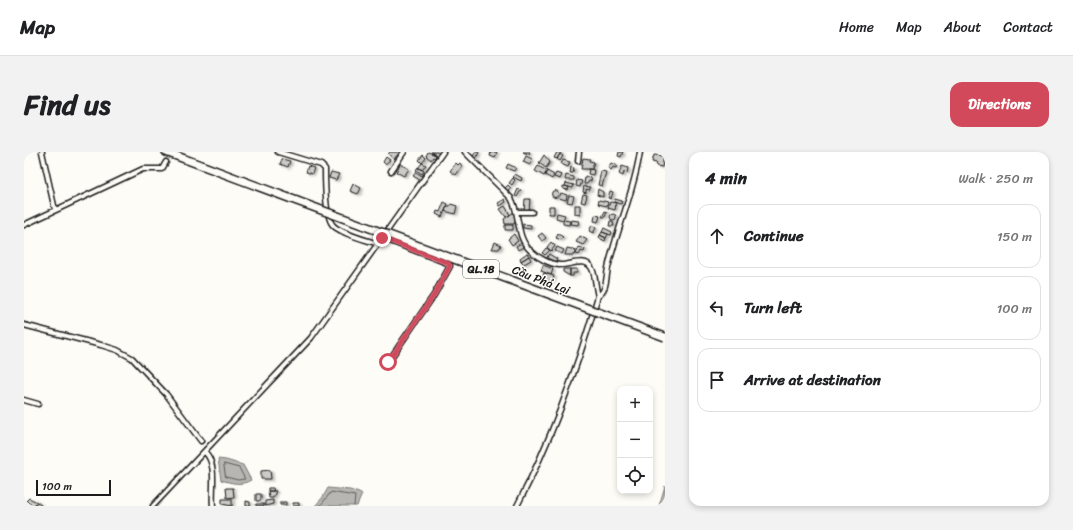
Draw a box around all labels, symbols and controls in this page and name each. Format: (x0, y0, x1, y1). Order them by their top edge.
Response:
text: Map (20, 11, 55, 44)
text: Home (839, 15, 874, 40)
text: Map (896, 15, 922, 40)
text: About (944, 15, 981, 40)
text: Contact (1003, 15, 1053, 40)
text: Find us (24, 80, 111, 129)
button: Directions (950, 82, 1049, 127)
text: 4 min (705, 163, 747, 193)
text: Walk · 250 m (959, 167, 1033, 190)
text: Continue (744, 223, 804, 249)
icon: ahead (706, 225, 728, 247)
text: 150 m (997, 225, 1032, 248)
route end (373, 229, 391, 247)
street label: Cầu Phả Lại (509, 259, 574, 301)
road number: QL.18 (463, 260, 499, 278)
text: Turn left (744, 295, 802, 321)
icon: left (706, 297, 728, 319)
text: 100 m (997, 297, 1032, 320)
route start (379, 353, 397, 371)
text: Arrive at destination (744, 367, 881, 393)
icon: arrive (706, 369, 728, 391)
map controls (617, 386, 653, 494)
button: + (617, 386, 653, 422)
button: − (617, 422, 653, 458)
button: locate (617, 458, 653, 494)
text: 100 m (42, 477, 72, 496)
scale bar (36, 478, 111, 497)

